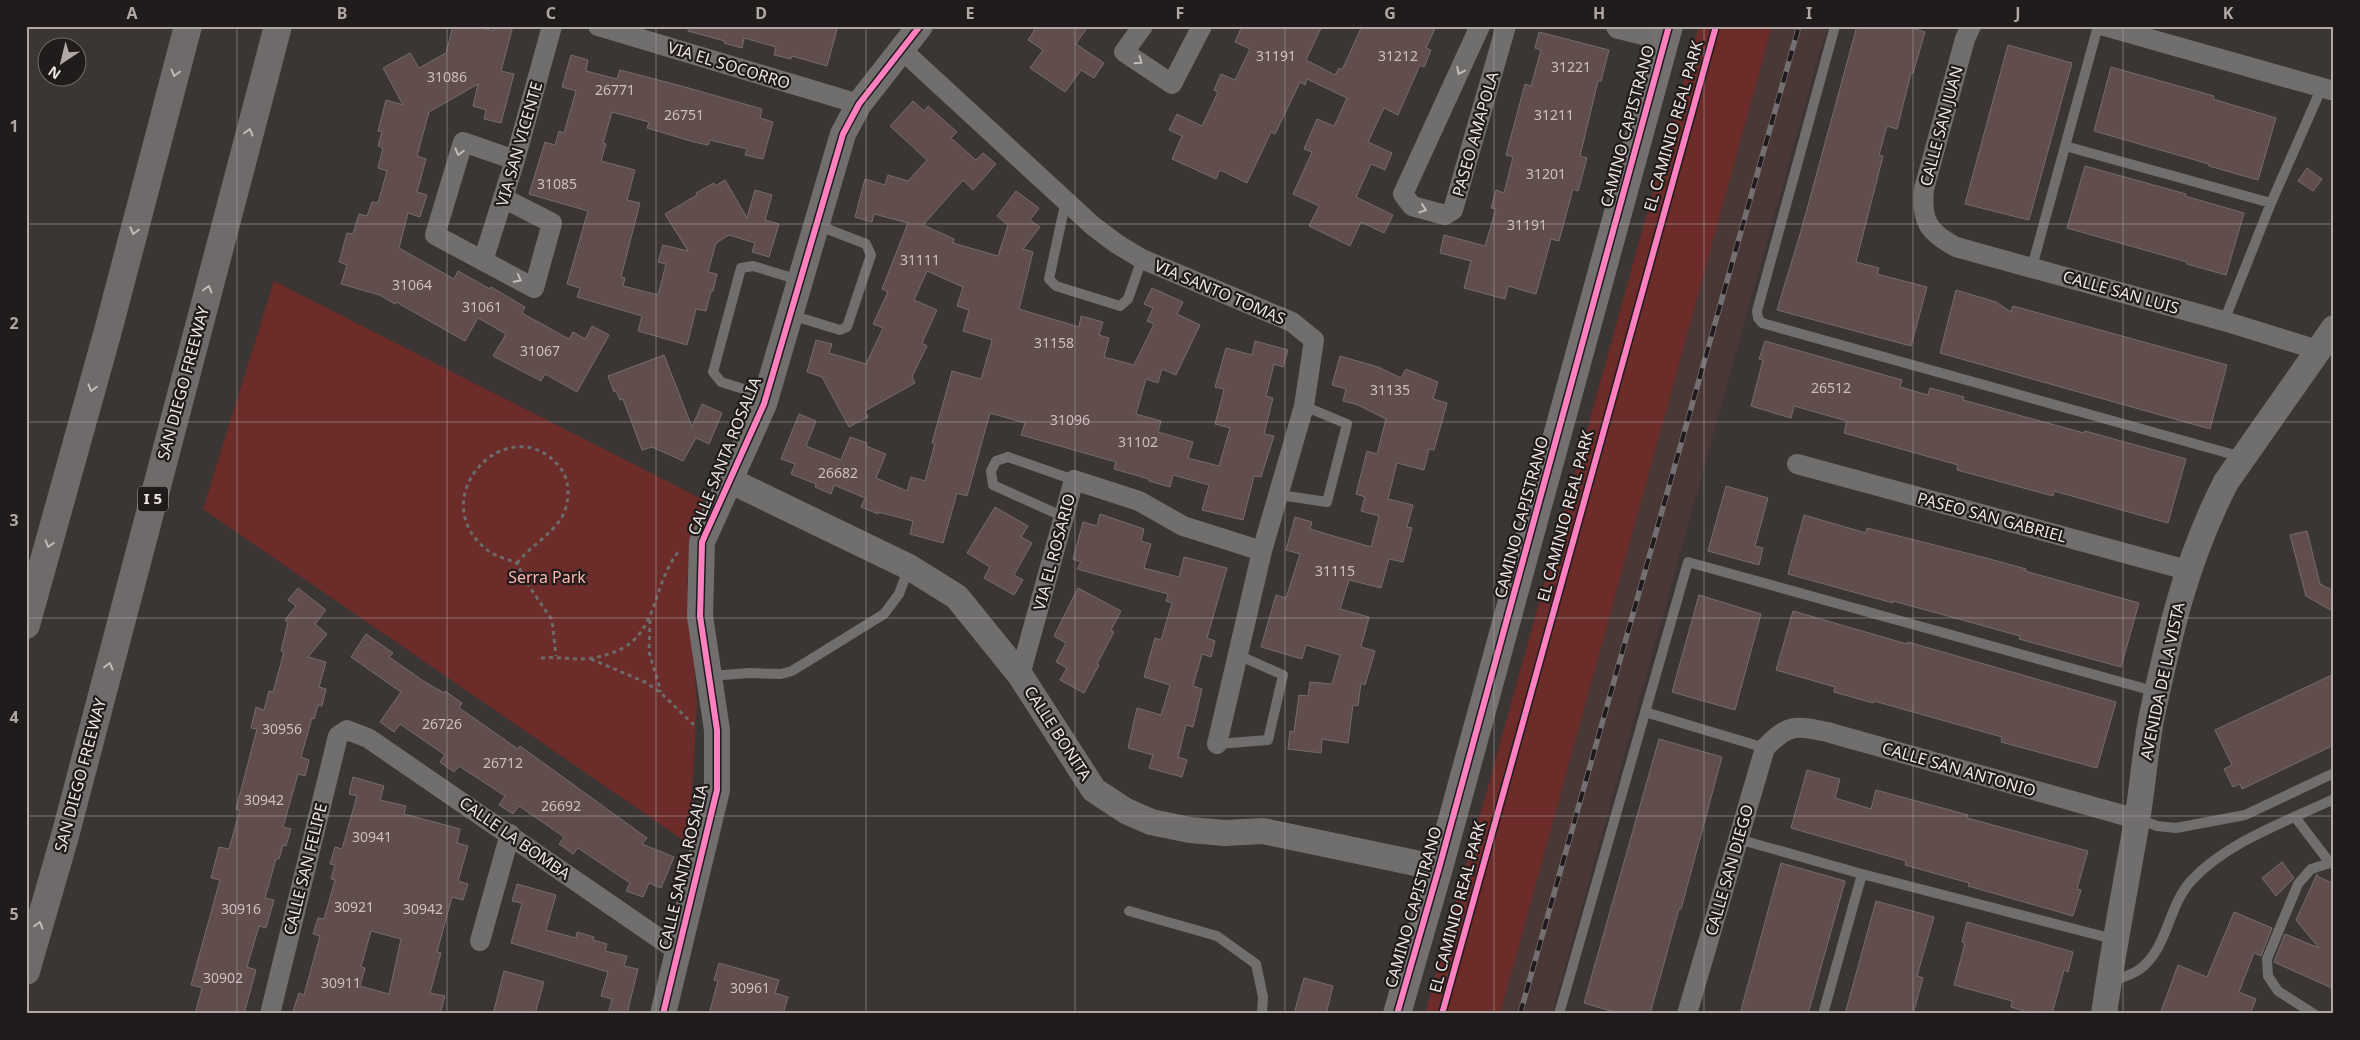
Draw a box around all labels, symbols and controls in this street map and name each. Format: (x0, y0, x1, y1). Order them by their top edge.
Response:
text: A (126, 2, 138, 24)
text: B (337, 2, 347, 24)
text: C (546, 2, 556, 24)
text: D (755, 2, 767, 24)
text: E (966, 2, 975, 24)
text: F (1176, 2, 1184, 24)
text: G (1384, 2, 1396, 24)
text: H (1593, 2, 1605, 24)
text: I (1806, 2, 1812, 24)
text: J (2013, 2, 2021, 24)
text: K (2223, 2, 2234, 24)
street label: VIA EL SOCORRO (665, 36, 793, 94)
north arrow (38, 38, 88, 88)
street label: EL CAMINIO REAL PARK (1638, 38, 1708, 214)
street label: CAMINO CAPISTRANO (1595, 42, 1659, 210)
house number: 31191 (1256, 46, 1296, 65)
house number: 31212 (1378, 46, 1418, 65)
one-way arrow (1133, 55, 1142, 64)
house number: 31221 (1551, 57, 1591, 76)
text: N (44, 62, 64, 84)
street label: CALLE SAN JUAN (1914, 63, 1968, 189)
one-way arrow (1456, 65, 1466, 74)
house number: 31086 (427, 67, 467, 86)
street label: PASEO AMAPOLA (1447, 68, 1504, 199)
one-way arrow (171, 69, 181, 77)
street label: VIA SAN VICENTE (491, 79, 547, 209)
house number: 26771 (595, 80, 635, 99)
house number: 26751 (664, 105, 704, 124)
house number: 31211 (1534, 105, 1574, 124)
text: 1 (9, 115, 19, 137)
one-way arrow (244, 128, 254, 136)
one-way arrow (455, 147, 465, 156)
house number: 31201 (1526, 164, 1566, 183)
house number: 31085 (537, 174, 577, 193)
one-way arrow (1419, 204, 1427, 214)
house number: 31191 (1507, 215, 1547, 234)
one-way arrow (130, 226, 140, 234)
house number: 31111 (900, 250, 940, 269)
street label: VIA SANTO TOMAS (1151, 254, 1289, 330)
street label: CALLE SAN LUIS (2060, 265, 2182, 319)
one-way arrow (512, 273, 521, 283)
house number: 31064 (392, 275, 432, 294)
one-way arrow (202, 285, 213, 294)
house number: 31061 (462, 297, 502, 316)
street label: SAN DIEGO FREEWAY (152, 303, 214, 462)
text: 2 (9, 312, 19, 334)
house number: 31158 (1034, 333, 1074, 352)
house number: 31067 (520, 341, 560, 360)
street label: CALLE SANTA ROSALIA (682, 373, 766, 538)
house number: 26512 (1811, 378, 1851, 397)
house number: 31135 (1370, 380, 1410, 399)
one-way arrow (88, 383, 98, 391)
house number: 31096 (1050, 410, 1090, 429)
street label: EL CAMINIO REAL PARK (1532, 428, 1598, 604)
house number: 31102 (1118, 432, 1158, 451)
street label: CAMINO CAPISTRANO (1489, 433, 1553, 601)
house number: 26682 (818, 463, 858, 482)
road number: I 5 (138, 486, 168, 512)
street label: PASEO SAN GABRIEL (1915, 486, 2069, 548)
street label: VIA EL ROSARIO (1028, 491, 1080, 613)
text: 3 (9, 509, 19, 531)
one-way arrow (44, 540, 54, 548)
house number: 31115 (1315, 561, 1355, 580)
park label: Serra Park (508, 566, 586, 588)
street label: AVENIDA DE LA VISTA (2135, 599, 2190, 762)
one-way arrow (103, 662, 114, 671)
street label: CALLE BONITA (1019, 681, 1097, 785)
street label: SAN DIEGO FREEWAY (49, 695, 111, 854)
text: 4 (9, 706, 19, 728)
house number: 26726 (422, 714, 462, 733)
house number: 30956 (262, 719, 302, 738)
street label: CALLE SAN ANTONIO (1880, 737, 2038, 801)
house number: 26712 (483, 753, 523, 772)
street label: CALLE SANTA ROSALIA (653, 781, 713, 952)
house number: 30942 (244, 790, 284, 809)
street label: CALLE LA BOMBA (455, 791, 576, 885)
house number: 26692 (541, 796, 581, 815)
street label: CALLE SAN FELIPE (278, 801, 332, 937)
street label: CALLE SAN DIEGO (1700, 802, 1758, 938)
street label: EL CAMINIO REAL PARK (1424, 819, 1490, 995)
street label: CAMINO CAPISTRANO (1379, 824, 1447, 990)
house number: 30941 (352, 827, 392, 846)
house number: 30921 (334, 897, 374, 916)
house number: 30916 (221, 899, 261, 918)
house number: 30942 (403, 899, 443, 918)
text: 5 (9, 903, 19, 925)
one-way arrow (34, 921, 44, 929)
house number: 30902 (203, 968, 243, 987)
house number: 30911 (321, 973, 361, 992)
house number: 30961 (730, 978, 770, 997)

